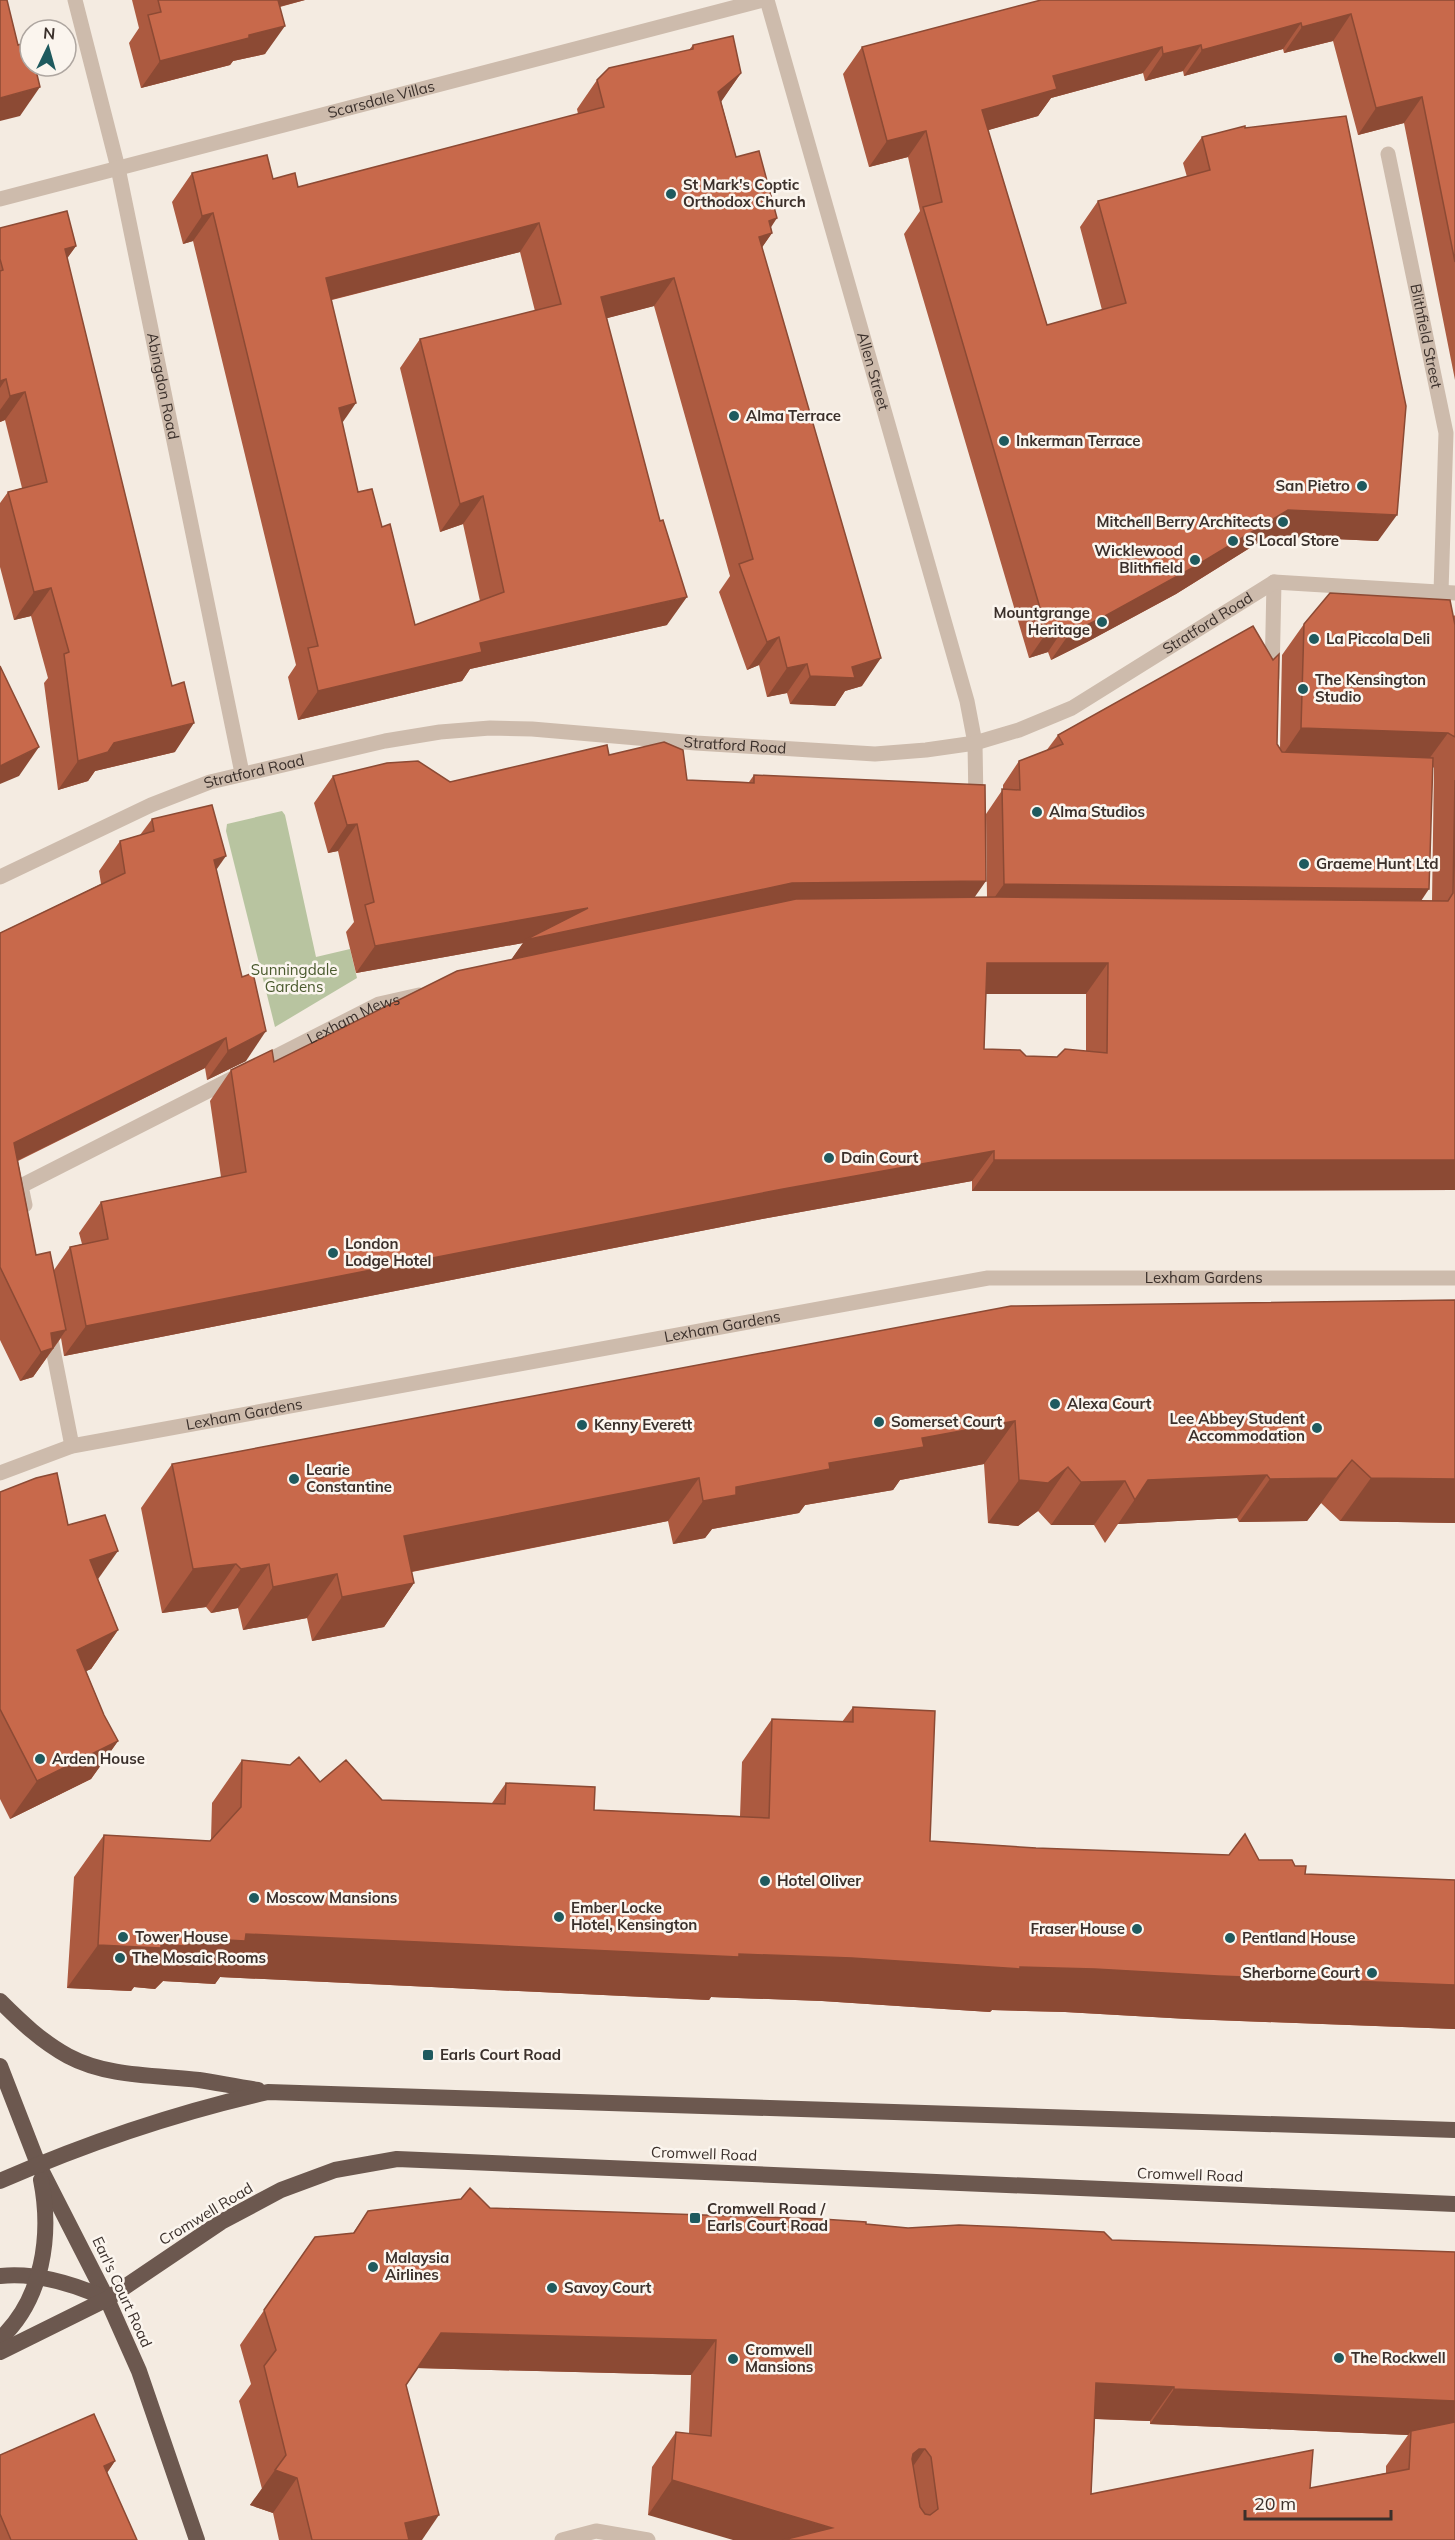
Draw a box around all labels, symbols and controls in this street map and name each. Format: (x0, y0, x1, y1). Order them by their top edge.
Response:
north arrow (18, 18, 78, 78)
text: N (42, 23, 56, 44)
street label: Scarsdale Villas (326, 76, 437, 122)
place label: St Mark's Coptic Orthodox Church (683, 175, 806, 211)
marker: St Mark's Coptic Orthodox Church (664, 187, 678, 201)
street label: Blithfield Street (1406, 282, 1446, 390)
street label: Allen Street (853, 330, 894, 412)
street label: Abingdon Road (143, 331, 183, 441)
place label: Alma Terrace (746, 406, 841, 425)
marker: Alma Terrace (727, 409, 741, 423)
place label: Inkerman Terrace (1016, 431, 1140, 450)
marker: Inkerman Terrace (997, 434, 1011, 448)
place label: San Pietro (1275, 476, 1350, 495)
marker: San Pietro (1355, 479, 1369, 493)
place label: Mitchell Berry Architects (1096, 512, 1271, 531)
marker: Mitchell Berry Architects (1276, 515, 1290, 529)
place label: S Local Store (1245, 531, 1339, 550)
marker: S Local Store (1226, 534, 1240, 548)
place label: Wicklewood Blithfield (1094, 541, 1183, 577)
marker: Wicklewood Blithfield (1188, 553, 1202, 567)
street label: Stratford Road (1159, 588, 1256, 658)
place label: Mountgrange Heritage (993, 603, 1090, 639)
marker: Mountgrange Heritage (1095, 615, 1109, 629)
place label: La Piccola Deli (1326, 629, 1430, 648)
marker: La Piccola Deli (1307, 632, 1321, 646)
place label: The Kensington Studio (1315, 670, 1426, 706)
marker: The Kensington Studio (1296, 682, 1310, 696)
street label: Stratford Road (683, 732, 787, 758)
street label: Stratford Road (201, 750, 306, 793)
place label: Alma Studios (1049, 802, 1145, 821)
marker: Alma Studios (1030, 805, 1044, 819)
place label: Graeme Hunt Ltd (1316, 854, 1439, 873)
marker: Graeme Hunt Ltd (1297, 857, 1311, 871)
park label: Sunningdale Gardens (251, 960, 337, 996)
street label: Lexham Mews (304, 990, 402, 1048)
place label: Dain Court (841, 1148, 919, 1167)
marker: Dain Court (822, 1151, 836, 1165)
place label: London Lodge Hotel (345, 1234, 431, 1270)
marker: London Lodge Hotel (326, 1246, 340, 1260)
street label: Lexham Gardens (1145, 1268, 1263, 1287)
street label: Lexham Gardens (662, 1306, 782, 1346)
street label: Lexham Gardens (184, 1394, 304, 1434)
place label: Alexa Court (1067, 1394, 1152, 1413)
marker: Alexa Court (1048, 1397, 1062, 1411)
place label: Lee Abbey Student Accommodation (1169, 1409, 1305, 1445)
place label: Somerset Court (891, 1412, 1002, 1431)
place label: Kenny Everett (594, 1415, 693, 1434)
marker: Somerset Court (872, 1415, 886, 1429)
marker: Kenny Everett (575, 1418, 589, 1432)
marker: Lee Abbey Student Accommodation (1310, 1421, 1324, 1435)
place label: Learie Constantine (306, 1460, 392, 1496)
marker: Learie Constantine (287, 1472, 301, 1486)
place label: Arden House (52, 1749, 145, 1768)
marker: Arden House (33, 1752, 47, 1766)
place label: Hotel Oliver (777, 1871, 861, 1890)
marker: Hotel Oliver (758, 1874, 772, 1888)
place label: Moscow Mansions (266, 1888, 397, 1907)
marker: Moscow Mansions (247, 1891, 261, 1905)
place label: Ember Locke Hotel, Kensington (571, 1898, 697, 1934)
marker: Ember Locke Hotel, Kensington (552, 1910, 566, 1924)
place label: Fraser House (1031, 1919, 1125, 1938)
marker: Fraser House (1130, 1922, 1144, 1936)
place label: Tower House (135, 1927, 228, 1946)
place label: Pentland House (1242, 1928, 1355, 1947)
marker: Tower House (116, 1930, 130, 1944)
marker: Pentland House (1223, 1931, 1237, 1945)
place label: The Mosaic Rooms (132, 1948, 266, 1967)
marker: The Mosaic Rooms (113, 1951, 127, 1965)
place label: Sherborne Court (1242, 1963, 1360, 1982)
marker: Sherborne Court (1365, 1966, 1379, 1980)
place label: Earls Court Road (440, 2045, 561, 2064)
marker: Earls Court Road (421, 2048, 435, 2062)
street label: Cromwell Road (651, 2142, 757, 2165)
street label: Cromwell Road (1137, 2163, 1243, 2186)
street label: Cromwell Road (155, 2178, 256, 2249)
place label: Cromwell Road / Earls Court Road (707, 2199, 828, 2235)
marker: Cromwell Road / Earls Court Road (688, 2211, 702, 2225)
street label: Earl's Court Road (88, 2233, 156, 2350)
place label: Malaysia Airlines (385, 2248, 449, 2284)
marker: Malaysia Airlines (366, 2260, 380, 2274)
place label: Savoy Court (564, 2278, 652, 2297)
marker: Savoy Court (545, 2281, 559, 2295)
place label: Cromwell Mansions (745, 2340, 813, 2376)
place label: The Rockwell (1351, 2348, 1446, 2367)
marker: The Rockwell (1332, 2351, 1346, 2365)
marker: Cromwell Mansions (726, 2352, 740, 2366)
scale bar (1245, 2483, 1390, 2521)
text: 20 m (1254, 2492, 1296, 2515)

